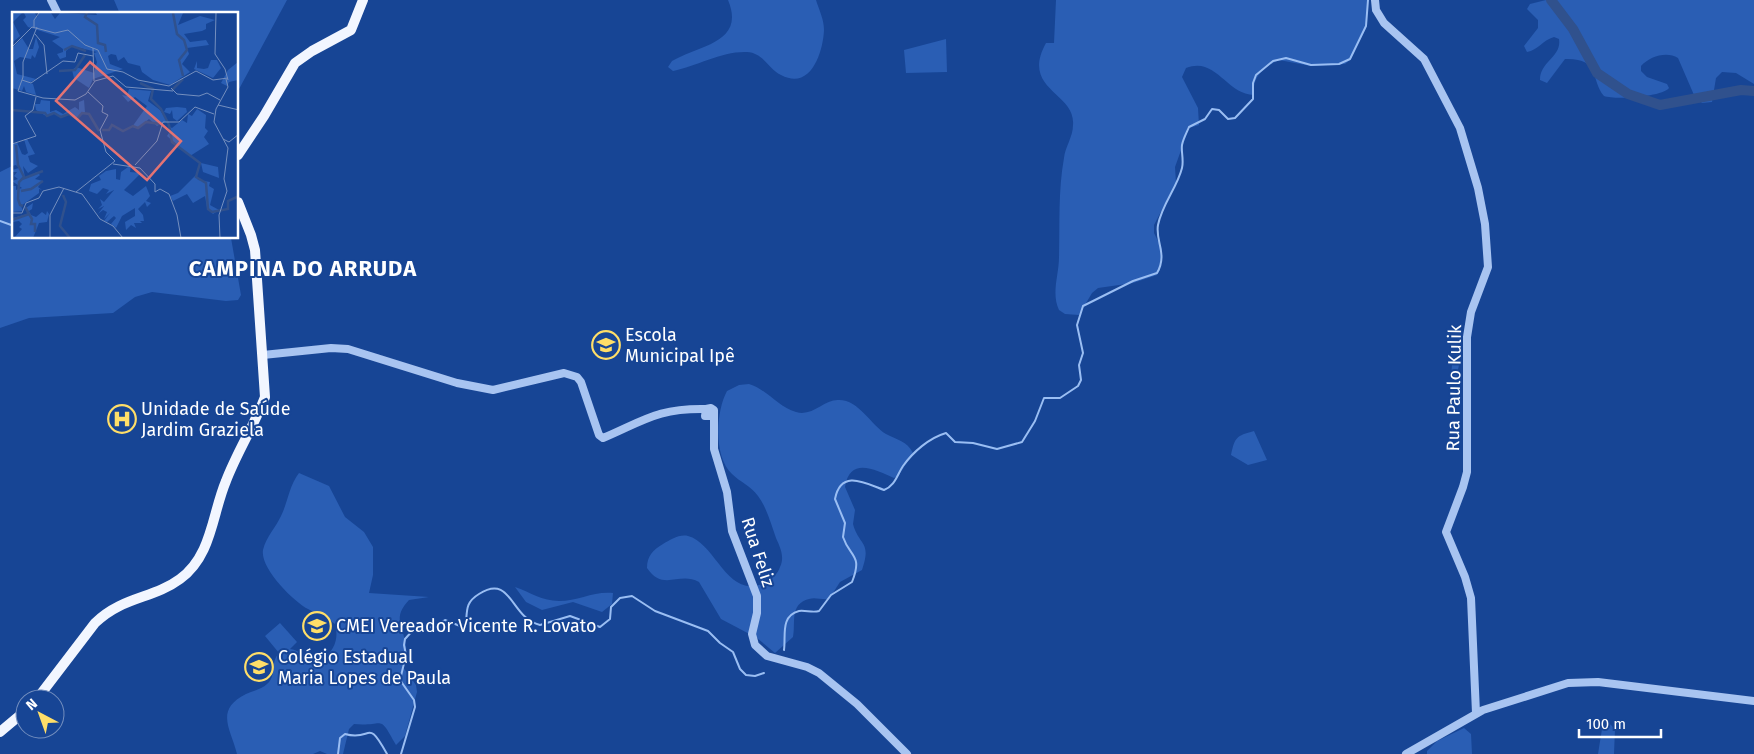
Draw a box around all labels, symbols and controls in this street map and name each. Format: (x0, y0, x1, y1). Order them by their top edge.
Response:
inset map (12, 12, 239, 239)
district label: CAMPINA DO ARRUDA (189, 255, 417, 282)
place label: Escola Municipal Ipê (625, 324, 735, 367)
street label: Rua Paulo Kulik (1442, 324, 1466, 451)
school or university icon: Escola Municipal Ipê (591, 330, 621, 360)
place label: Unidade de Saúde Jardim Graziela (141, 398, 290, 441)
hospital icon: Unidade de Saúde Jardim Graziela (107, 404, 137, 434)
street label: Rua Feliz (736, 514, 780, 590)
school or university icon: CMEI Vereador Vicente R. Lovato (302, 611, 332, 641)
place label: CMEI Vereador Vicente R. Lovato (336, 615, 596, 637)
place label: Colégio Estadual Maria Lopes de Paula (278, 646, 451, 689)
school or university icon: Colégio Estadual Maria Lopes de Paula (244, 652, 274, 682)
north arrow (15, 689, 65, 739)
text: N (23, 695, 41, 714)
scale bar (1579, 706, 1662, 738)
text: 100 m (1586, 715, 1626, 733)

